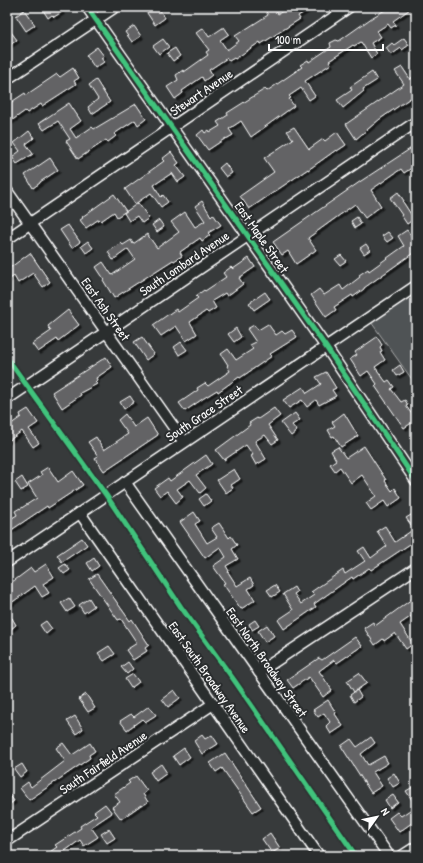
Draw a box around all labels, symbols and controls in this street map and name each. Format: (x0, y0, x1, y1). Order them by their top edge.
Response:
scale bar (269, 26, 383, 52)
text: 100 m (275, 31, 301, 48)
street label: Stewart Avenue (166, 64, 236, 120)
street label: East Maple Street (231, 198, 294, 277)
street label: South Lombard Avenue (136, 226, 232, 300)
street label: East Ash Street (78, 274, 135, 345)
street label: South Grace Street (162, 380, 246, 445)
street label: East North Broadway Street (222, 603, 312, 721)
street label: East South Broadway Avenue (165, 618, 255, 736)
street label: South Fairfield Avenue (56, 726, 150, 798)
north arrow (357, 797, 397, 837)
text: N (378, 805, 393, 818)

